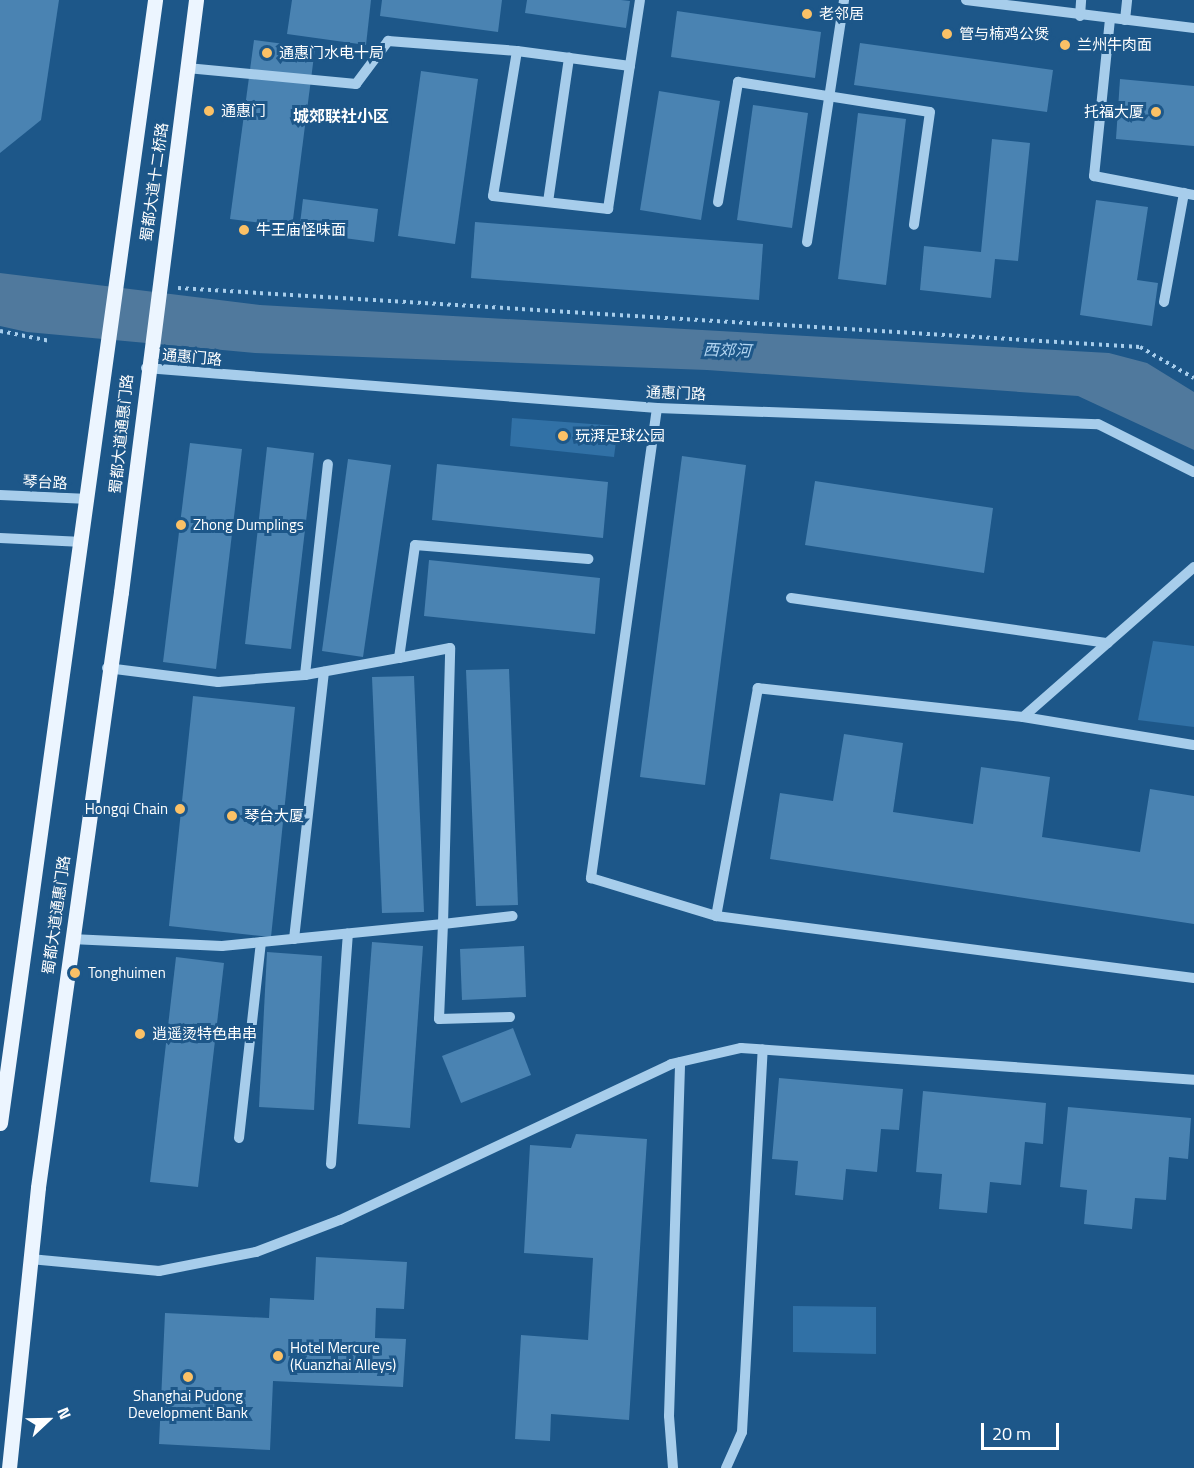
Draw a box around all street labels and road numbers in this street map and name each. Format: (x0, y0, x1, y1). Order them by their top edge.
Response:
street label: 蜀都大道十二桥路 (137, 121, 171, 243)
street label: 通惠门路 (161, 345, 223, 369)
street label: 蜀都大道通惠门路 (106, 373, 136, 495)
street label: 通惠门路 (646, 383, 706, 403)
street label: 琴台路 (22, 472, 68, 492)
street label: 蜀都大道通惠门路 (39, 854, 73, 976)

